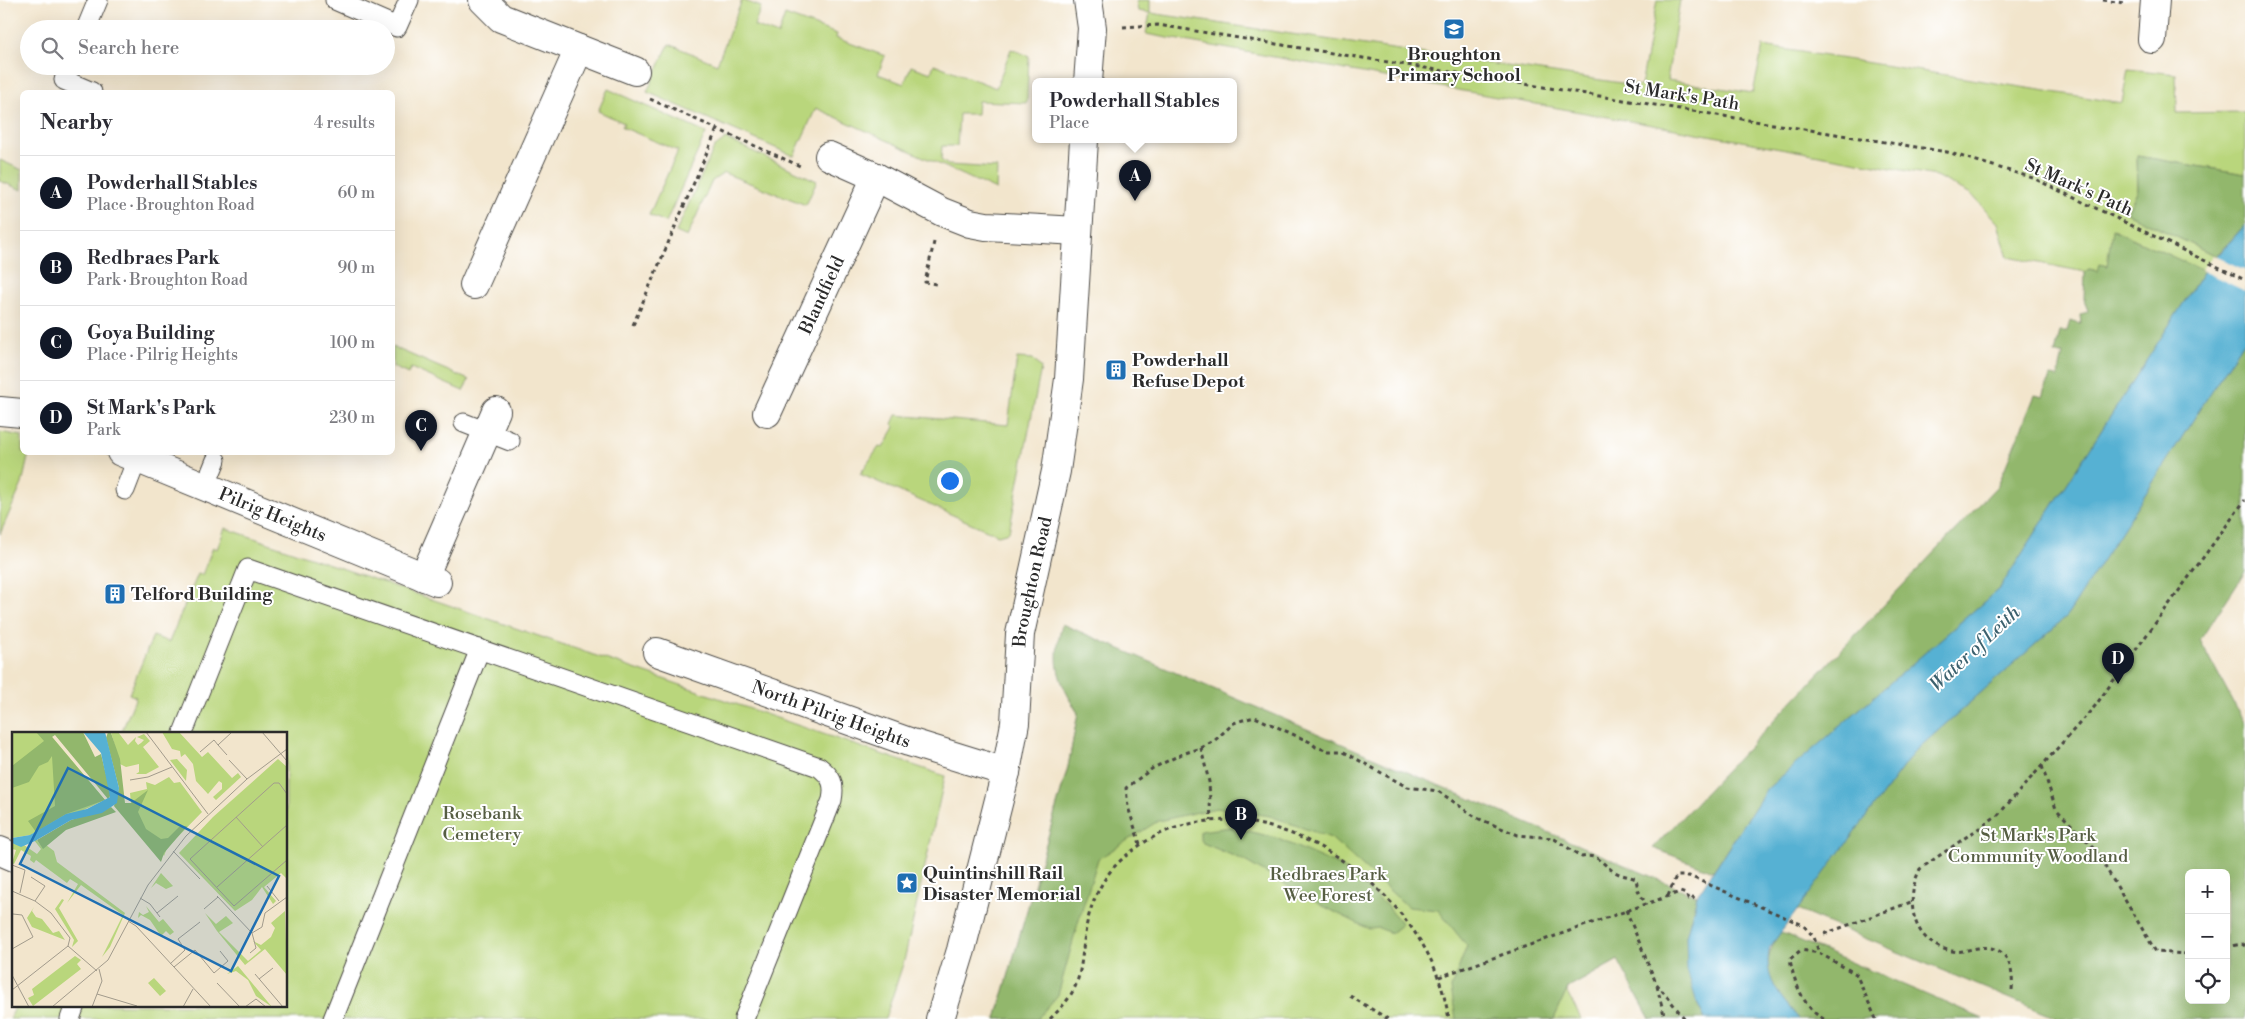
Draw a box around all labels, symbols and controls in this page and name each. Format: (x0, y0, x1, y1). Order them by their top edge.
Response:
school or university icon: Broughton Primary School (1442, 17, 1466, 41)
search box (20, 20, 395, 75)
icon: search (38, 34, 66, 62)
text: Search here (78, 36, 179, 60)
place label: Broughton Primary School (1387, 43, 1521, 87)
street label: St Mark's Path (1623, 75, 1741, 116)
popup (1032, 78, 1237, 143)
text: Powderhall Stables (1049, 89, 1220, 113)
text: Nearby (40, 110, 113, 136)
text: 4 results (314, 113, 375, 133)
text: Place (1049, 113, 1089, 133)
street label: St Mark's Path (2021, 153, 2137, 222)
pin: A (1119, 160, 1151, 201)
text: Powderhall Stables (87, 171, 257, 195)
text: A (50, 183, 62, 203)
text: 60 m (337, 183, 375, 203)
text: Place · Broughton Road (87, 195, 255, 215)
text: Redbraes Park (87, 246, 220, 270)
street label: Blandfield (794, 252, 850, 339)
text: B (50, 258, 62, 278)
text: 90 m (337, 258, 375, 278)
text: Park · Broughton Road (87, 270, 248, 290)
text: Goya Building (87, 321, 214, 345)
text: C (50, 333, 62, 353)
text: 100 m (330, 333, 375, 353)
text: Place · Pilrig Heights (87, 345, 238, 365)
place label: Powderhall Refuse Depot (1132, 349, 1245, 393)
building icon: Powderhall Refuse Depot (1104, 358, 1128, 382)
text: St Mark's Park (87, 396, 216, 420)
text: D (50, 408, 62, 428)
text: 230 m (329, 408, 375, 428)
pin: C (405, 410, 437, 451)
text: Park (87, 420, 120, 440)
your location (937, 468, 963, 494)
street label: Pilrig Heights (215, 482, 330, 547)
street label: Broughton Road (1008, 514, 1058, 649)
building icon: Telford Building (103, 582, 127, 606)
place label: Telford Building (131, 583, 273, 606)
water label: Water of Leith (1924, 600, 2025, 697)
pin: D (2102, 643, 2134, 684)
street label: North Pilrig Heights (748, 676, 914, 754)
inset map (12, 732, 288, 1006)
pin: B (1225, 799, 1257, 840)
park label: Rosebank Cemetery (443, 802, 523, 846)
park label: St Mark's Park Community Woodland (1948, 824, 2129, 868)
place label: Quintinshill Rail Disaster Memorial (923, 862, 1081, 906)
park label: Redbraes Park Wee Forest (1270, 863, 1388, 907)
map controls (2185, 869, 2230, 1004)
button: + (2185, 869, 2230, 914)
place icon: Quintinshill Rail Disaster Memorial (895, 871, 919, 895)
button: − (2185, 914, 2230, 959)
button: locate (2185, 959, 2230, 1004)

